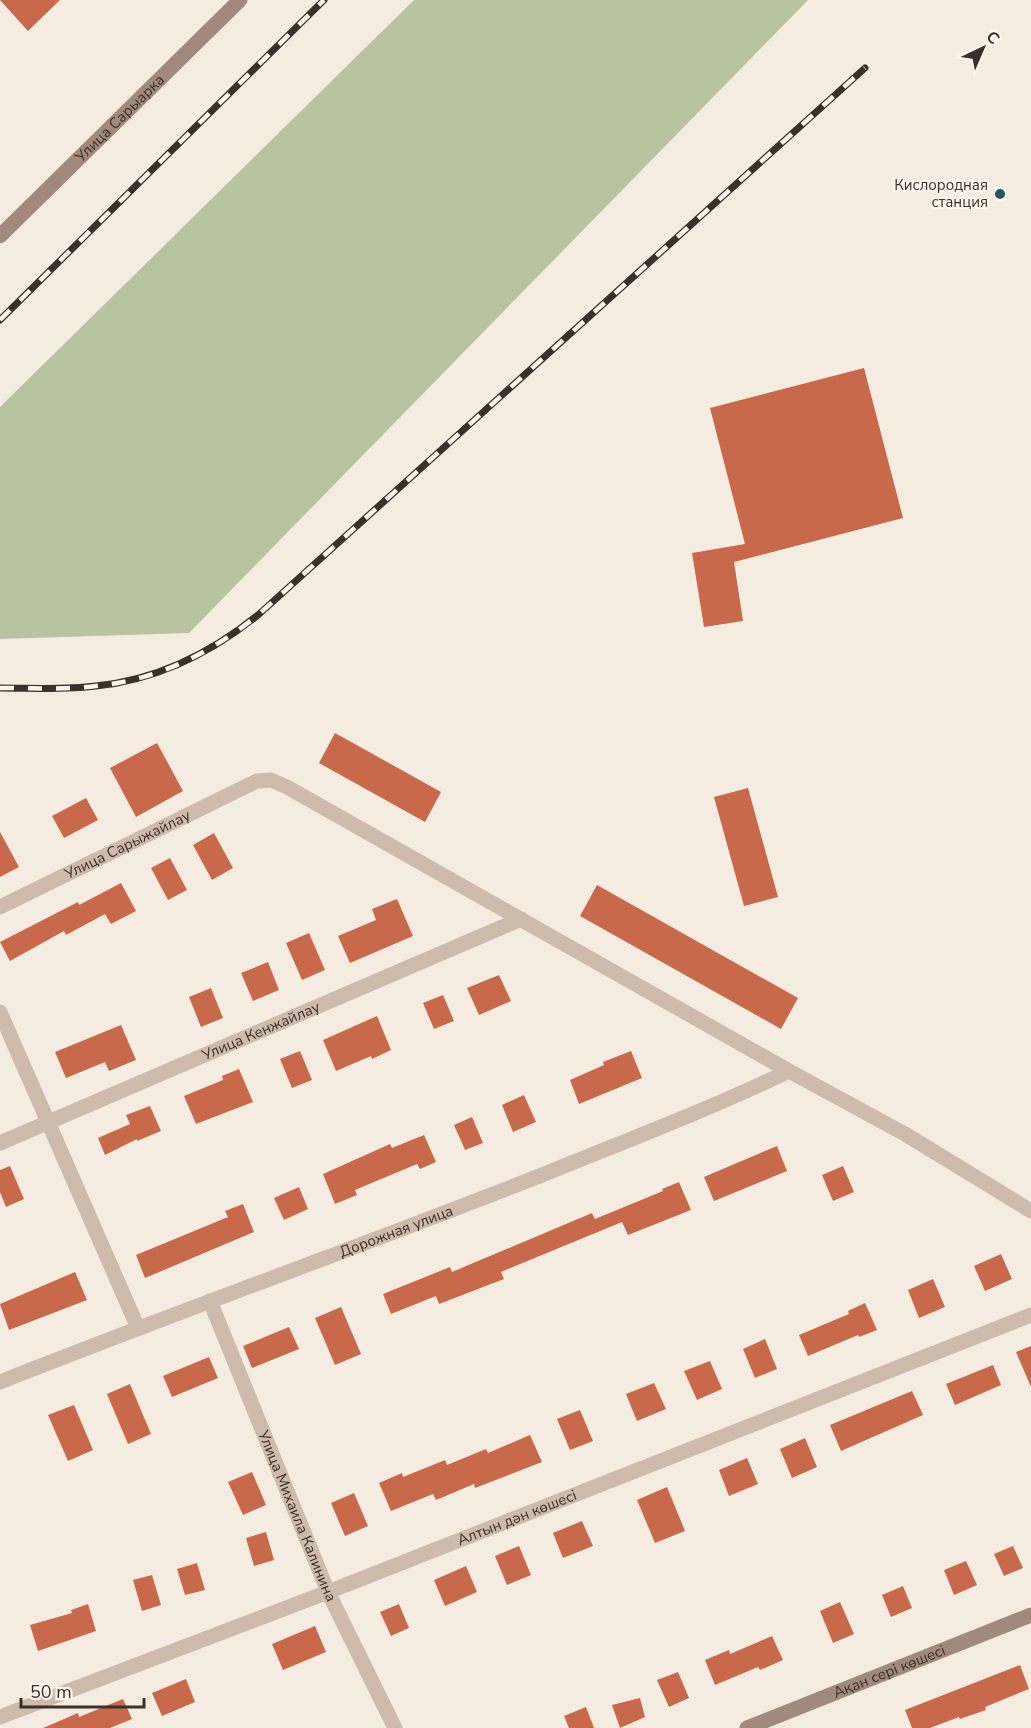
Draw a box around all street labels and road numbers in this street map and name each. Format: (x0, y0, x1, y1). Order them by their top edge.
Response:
street label: Улица Сарыарка (70, 70, 169, 167)
street label: Улица Сарыжайлау (60, 805, 194, 884)
street label: Улица Кенжайлау (198, 997, 323, 1065)
street label: Дорожная улица (337, 1201, 456, 1262)
street label: Улица Михаила Калинина (253, 1426, 341, 1605)
street label: Алтын дән көшесі (454, 1485, 580, 1550)
street label: Ақан сері көшесі (830, 1640, 948, 1703)

